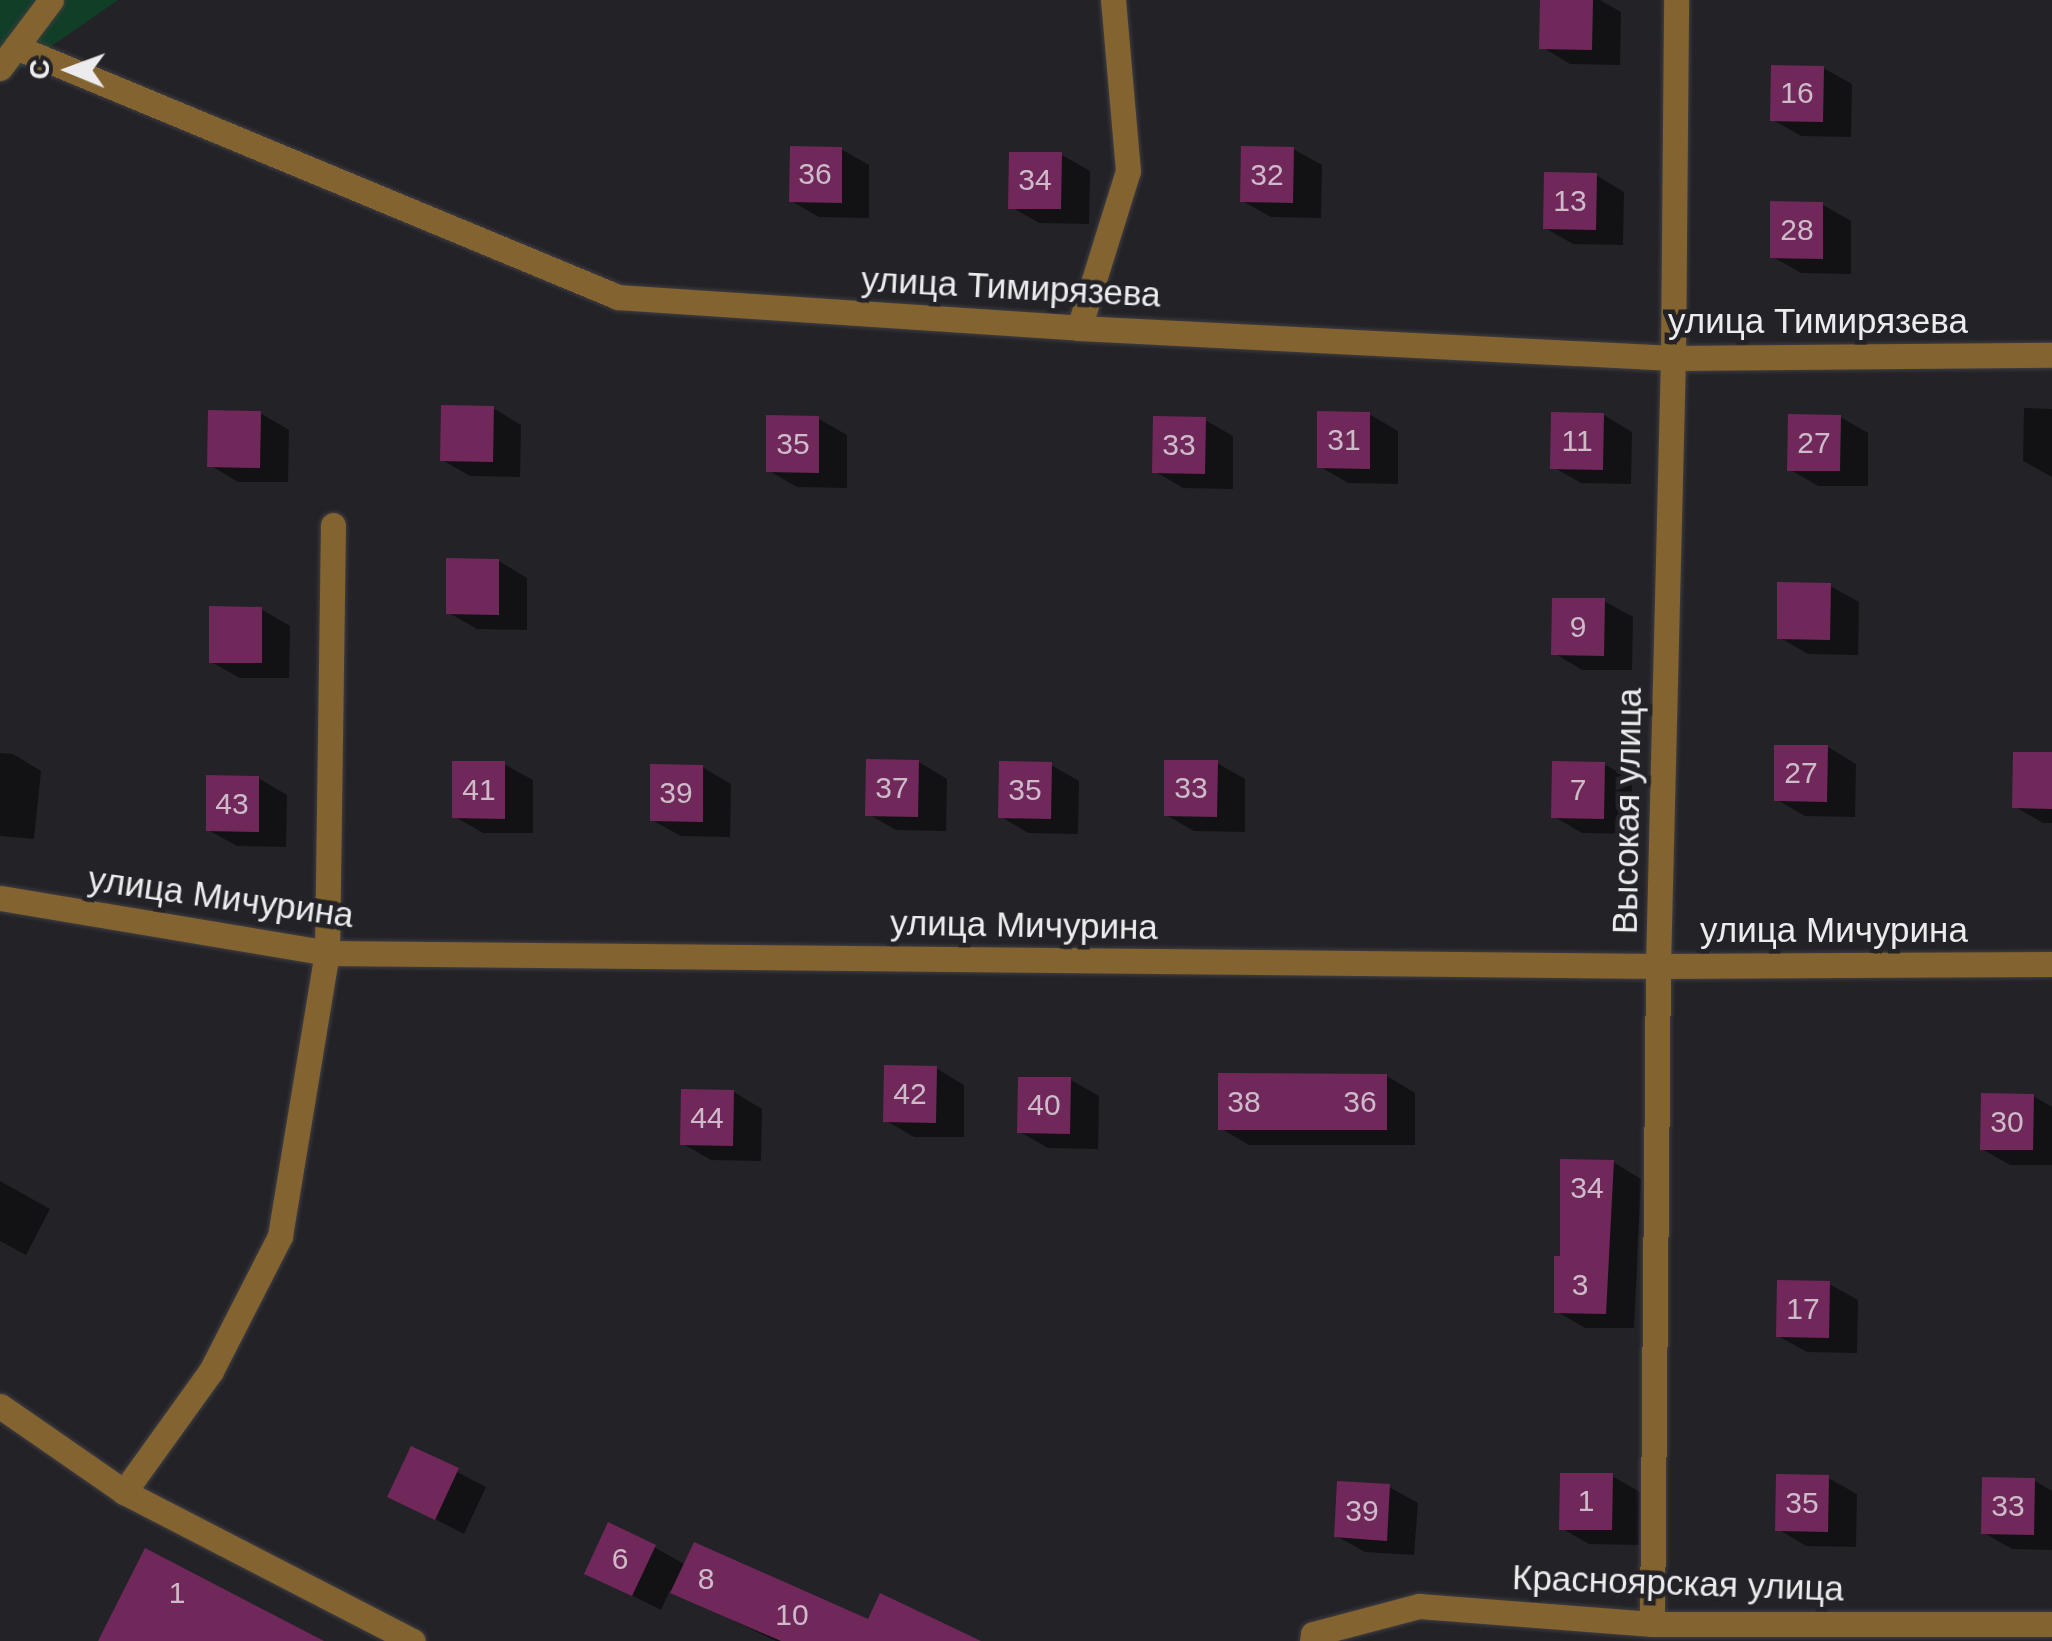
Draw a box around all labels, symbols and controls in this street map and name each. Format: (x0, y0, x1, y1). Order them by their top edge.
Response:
north arrow (20, 20, 120, 120)
text: С (24, 59, 55, 80)
house number: 16 (1780, 75, 1814, 111)
house number: 36 (798, 156, 832, 192)
house number: 32 (1250, 157, 1284, 193)
house number: 34 (1018, 162, 1052, 198)
house number: 13 (1553, 183, 1587, 219)
house number: 28 (1780, 212, 1814, 248)
street label: улица Тимирязева (860, 258, 1162, 316)
street label: улица Тимирязева (1668, 300, 1968, 342)
house number: 31 (1327, 422, 1361, 458)
house number: 11 (1561, 423, 1593, 459)
house number: 27 (1797, 425, 1831, 461)
house number: 35 (776, 426, 810, 462)
house number: 33 (1162, 427, 1196, 463)
house number: 9 (1570, 609, 1586, 645)
street label: Высокая улица (1604, 688, 1650, 934)
house number: 27 (1784, 755, 1818, 791)
house number: 37 (875, 770, 909, 806)
house number: 33 (1174, 770, 1208, 806)
house number: 41 (462, 772, 496, 808)
house number: 35 (1008, 772, 1042, 808)
house number: 7 (1570, 772, 1586, 808)
house number: 39 (659, 775, 693, 811)
house number: 43 (215, 786, 249, 822)
street label: улица Мичурина (85, 858, 357, 936)
street label: улица Мичурина (890, 902, 1158, 948)
street label: улица Мичурина (1700, 909, 1968, 951)
house number: 42 (893, 1076, 927, 1112)
house number: 38 (1227, 1084, 1261, 1120)
house number: 36 (1343, 1084, 1377, 1120)
house number: 40 (1027, 1087, 1061, 1123)
house number: 44 (690, 1100, 724, 1136)
house number: 30 (1990, 1104, 2024, 1140)
house number: 34 (1570, 1170, 1604, 1206)
house number: 3 (1572, 1267, 1588, 1303)
house number: 17 (1786, 1291, 1820, 1327)
house number: 1 (1578, 1483, 1594, 1519)
house number: 35 (1785, 1485, 1819, 1521)
house number: 33 (1991, 1488, 2025, 1524)
house number: 39 (1345, 1493, 1379, 1529)
house number: 6 (612, 1541, 628, 1577)
street label: Красноярская улица (1511, 1556, 1845, 1610)
house number: 8 (698, 1561, 714, 1597)
house number: 1 (169, 1575, 185, 1611)
house number: 10 (775, 1597, 809, 1633)

